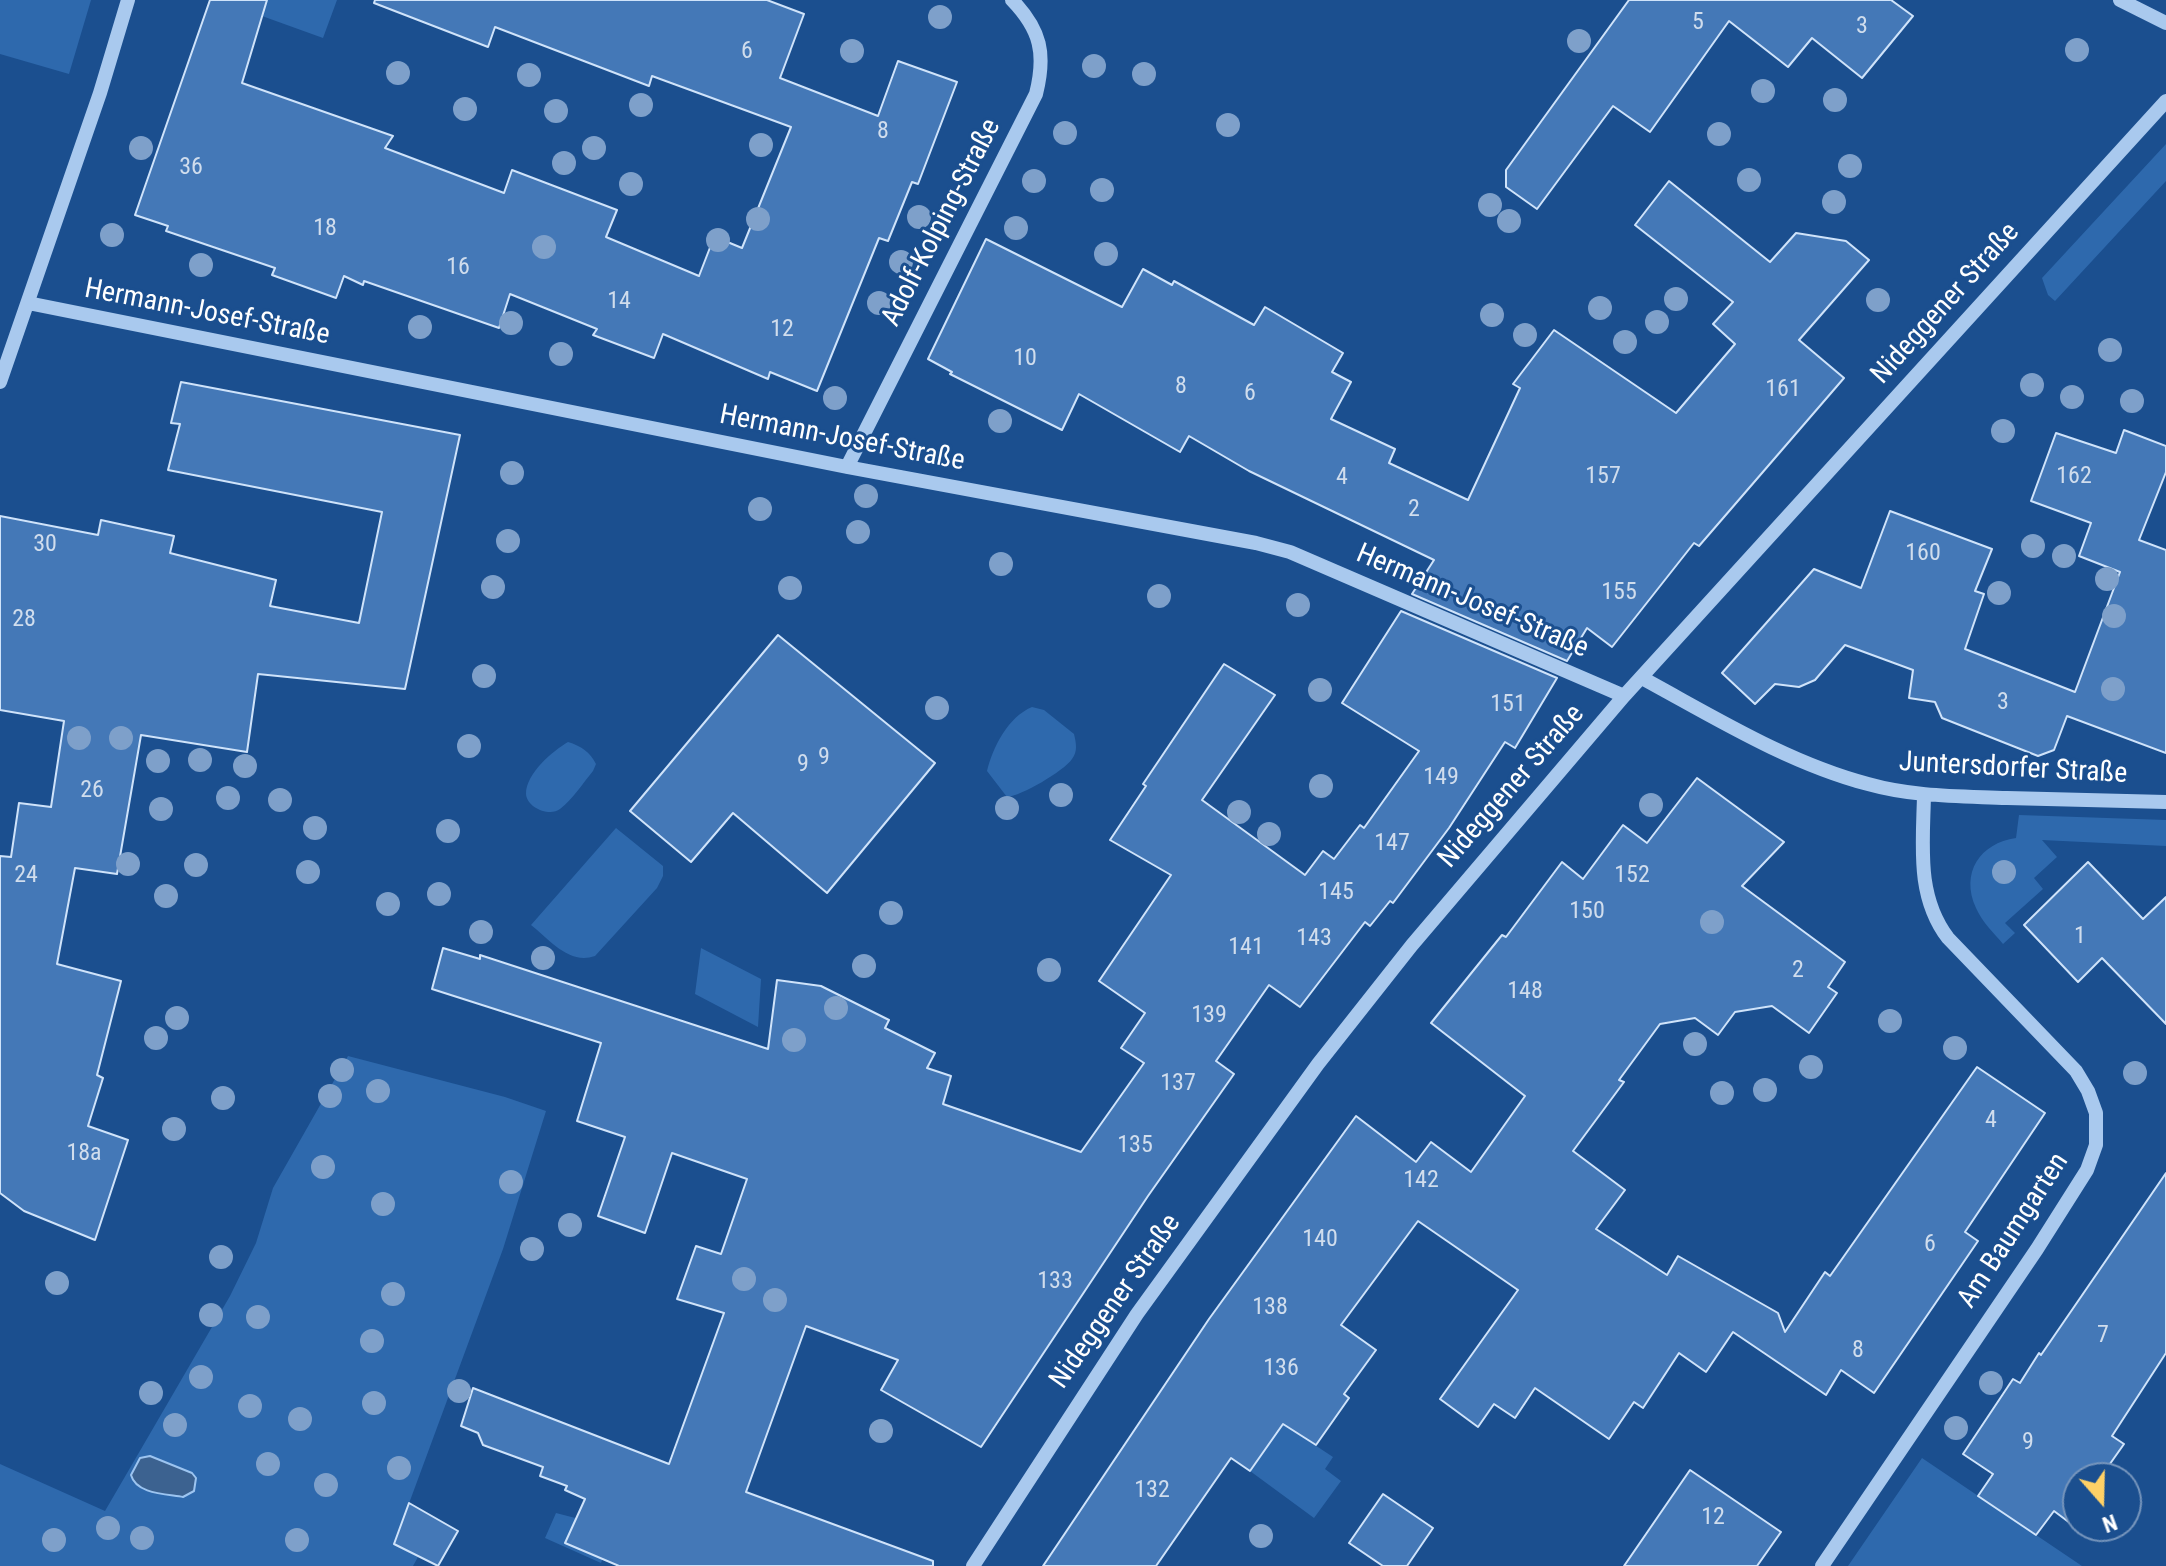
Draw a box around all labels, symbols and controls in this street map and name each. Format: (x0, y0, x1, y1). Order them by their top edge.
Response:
house number: 5 (1692, 9, 1704, 37)
house number: 3 (1856, 13, 1868, 41)
house number: 6 (741, 38, 753, 66)
street label: Adolf-Kolping-Straße (875, 114, 1009, 332)
house number: 8 (877, 118, 889, 146)
house number: 36 (179, 154, 203, 182)
house number: 18 (313, 215, 337, 243)
street label: Nideggener Straße (1865, 217, 2027, 391)
house number: 16 (446, 254, 470, 282)
street label: Hermann-Josef-Straße (82, 273, 332, 353)
house number: 14 (607, 288, 631, 316)
house number: 12 (770, 316, 794, 344)
house number: 10 (1013, 345, 1037, 373)
house number: 8 (1175, 373, 1187, 401)
house number: 161 (1765, 376, 1801, 404)
house number: 6 (1244, 380, 1256, 408)
street label: Hermann-Josef-Straße (717, 399, 967, 479)
house number: 157 (1585, 463, 1621, 491)
house number: 162 (2056, 463, 2092, 491)
house number: 4 (1336, 464, 1348, 492)
house number: 2 (1408, 496, 1420, 524)
house number: 30 (33, 531, 57, 559)
street label: Hermann-Josef-Straße (1351, 538, 1593, 666)
house number: 160 (1905, 540, 1941, 568)
house number: 155 (1601, 579, 1637, 607)
house number: 28 (12, 606, 36, 634)
house number: 3 (1997, 689, 2009, 717)
house number: 151 (1490, 691, 1526, 719)
street label: Nideggener Straße (1432, 699, 1592, 875)
house number: 9 (818, 744, 830, 772)
street label: Juntersdorfer Straße (1898, 746, 2128, 792)
house number: 9 (797, 751, 809, 779)
house number: 149 (1423, 764, 1459, 792)
house number: 26 (80, 777, 104, 805)
house number: 147 (1374, 830, 1410, 858)
house number: 24 (14, 862, 38, 890)
house number: 152 (1614, 862, 1650, 890)
house number: 145 (1318, 879, 1354, 907)
house number: 150 (1569, 898, 1605, 926)
house number: 1 (2074, 923, 2086, 951)
house number: 143 (1296, 925, 1332, 953)
house number: 141 (1228, 934, 1264, 962)
house number: 2 (1792, 957, 1804, 985)
house number: 148 (1507, 978, 1543, 1006)
house number: 139 (1191, 1002, 1227, 1030)
house number: 137 (1160, 1070, 1196, 1098)
house number: 4 (1985, 1107, 1997, 1135)
house number: 135 (1117, 1132, 1153, 1160)
house number: 18a (66, 1140, 102, 1168)
street label: Am Baumgarten (1951, 1147, 2077, 1315)
house number: 142 (1403, 1167, 1439, 1195)
street label: Nideggener Straße (1043, 1208, 1189, 1396)
house number: 140 (1302, 1226, 1338, 1254)
house number: 6 (1924, 1231, 1936, 1259)
house number: 133 (1037, 1268, 1073, 1296)
house number: 138 (1252, 1294, 1288, 1322)
house number: 7 (2097, 1322, 2109, 1350)
house number: 8 (1852, 1337, 1864, 1365)
house number: 136 (1263, 1355, 1299, 1383)
house number: 9 (2022, 1429, 2034, 1457)
north arrow (2062, 1462, 2142, 1542)
house number: 132 (1134, 1477, 1170, 1505)
house number: 12 (1701, 1504, 1725, 1532)
text: N (2099, 1509, 2120, 1537)

